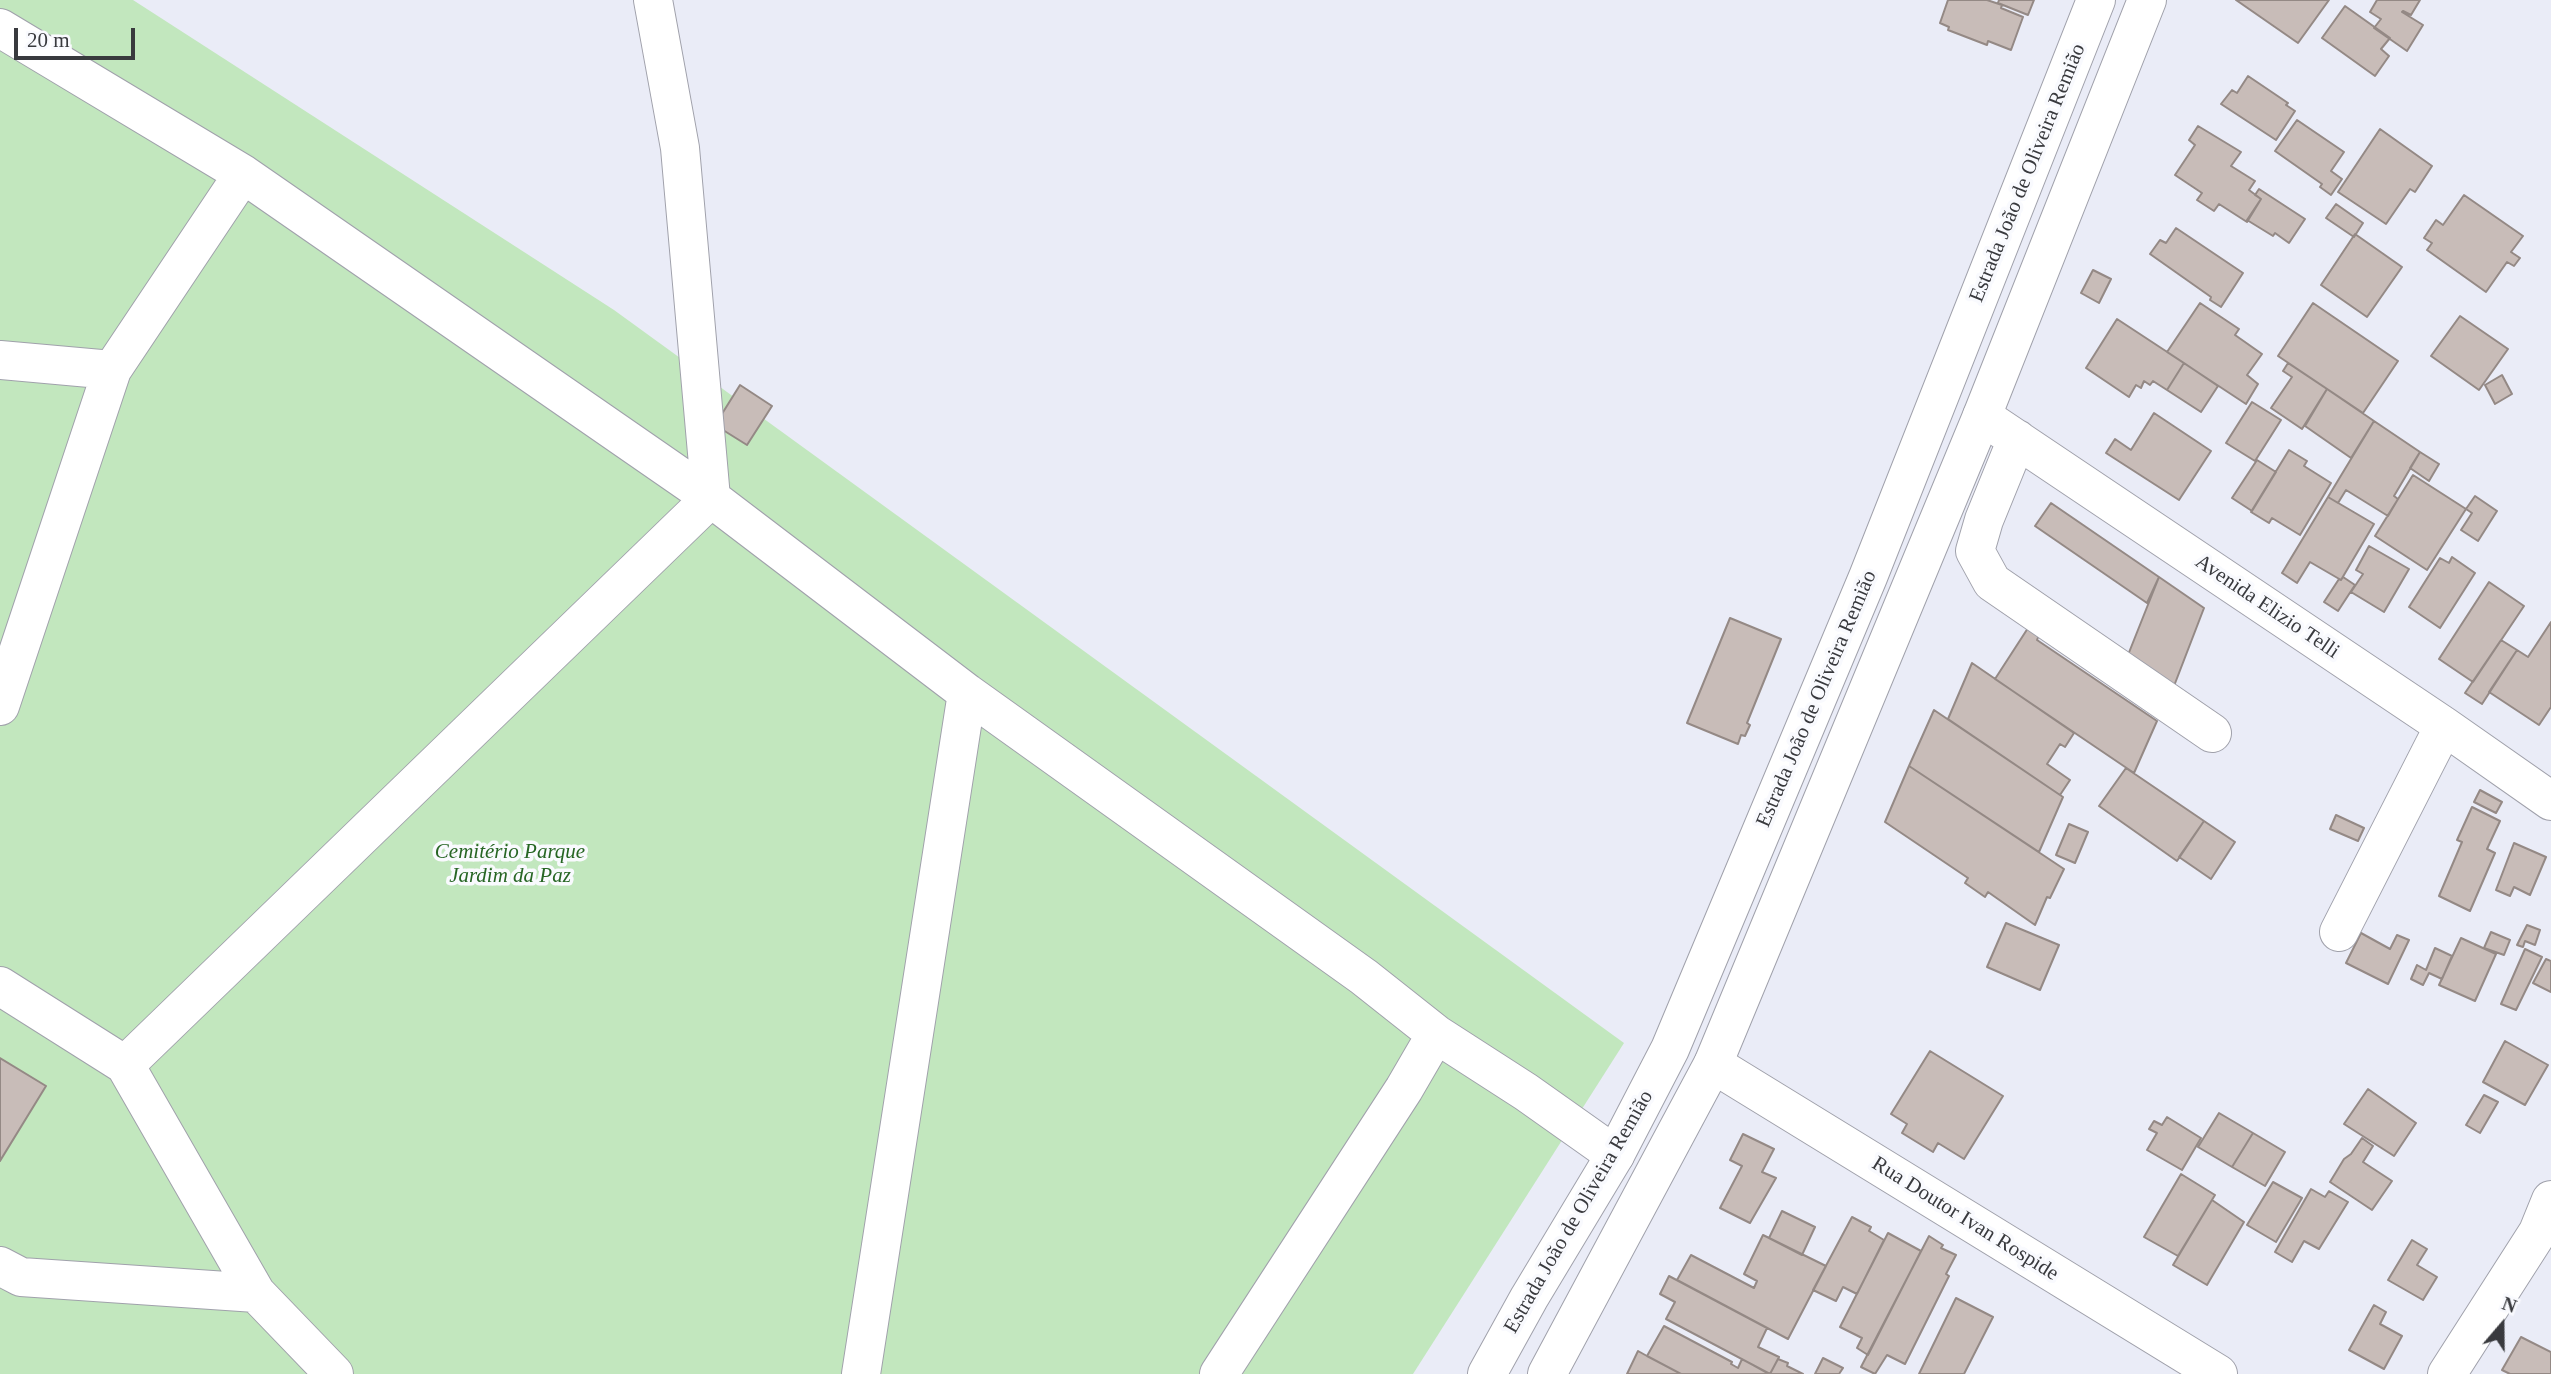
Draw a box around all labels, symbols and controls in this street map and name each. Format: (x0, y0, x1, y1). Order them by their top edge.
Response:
scale bar (18, 14, 138, 58)
text: 20 m (27, 28, 70, 52)
street label: Estrada João de Oliveira Remião (1965, 40, 2091, 306)
street label: Avenida Elizio Telli (2190, 549, 2344, 665)
street label: Estrada João de Oliveira Remião (1751, 567, 1883, 831)
park label: Cemitério Parque Jardim da Paz (435, 839, 585, 889)
street label: Estrada João de Oliveira Remião (1499, 1086, 1659, 1338)
street label: Rua Doutor Ivan Rospide (1867, 1151, 2063, 1287)
north arrow (2467, 1290, 2537, 1360)
text: N (2499, 1293, 2519, 1317)

